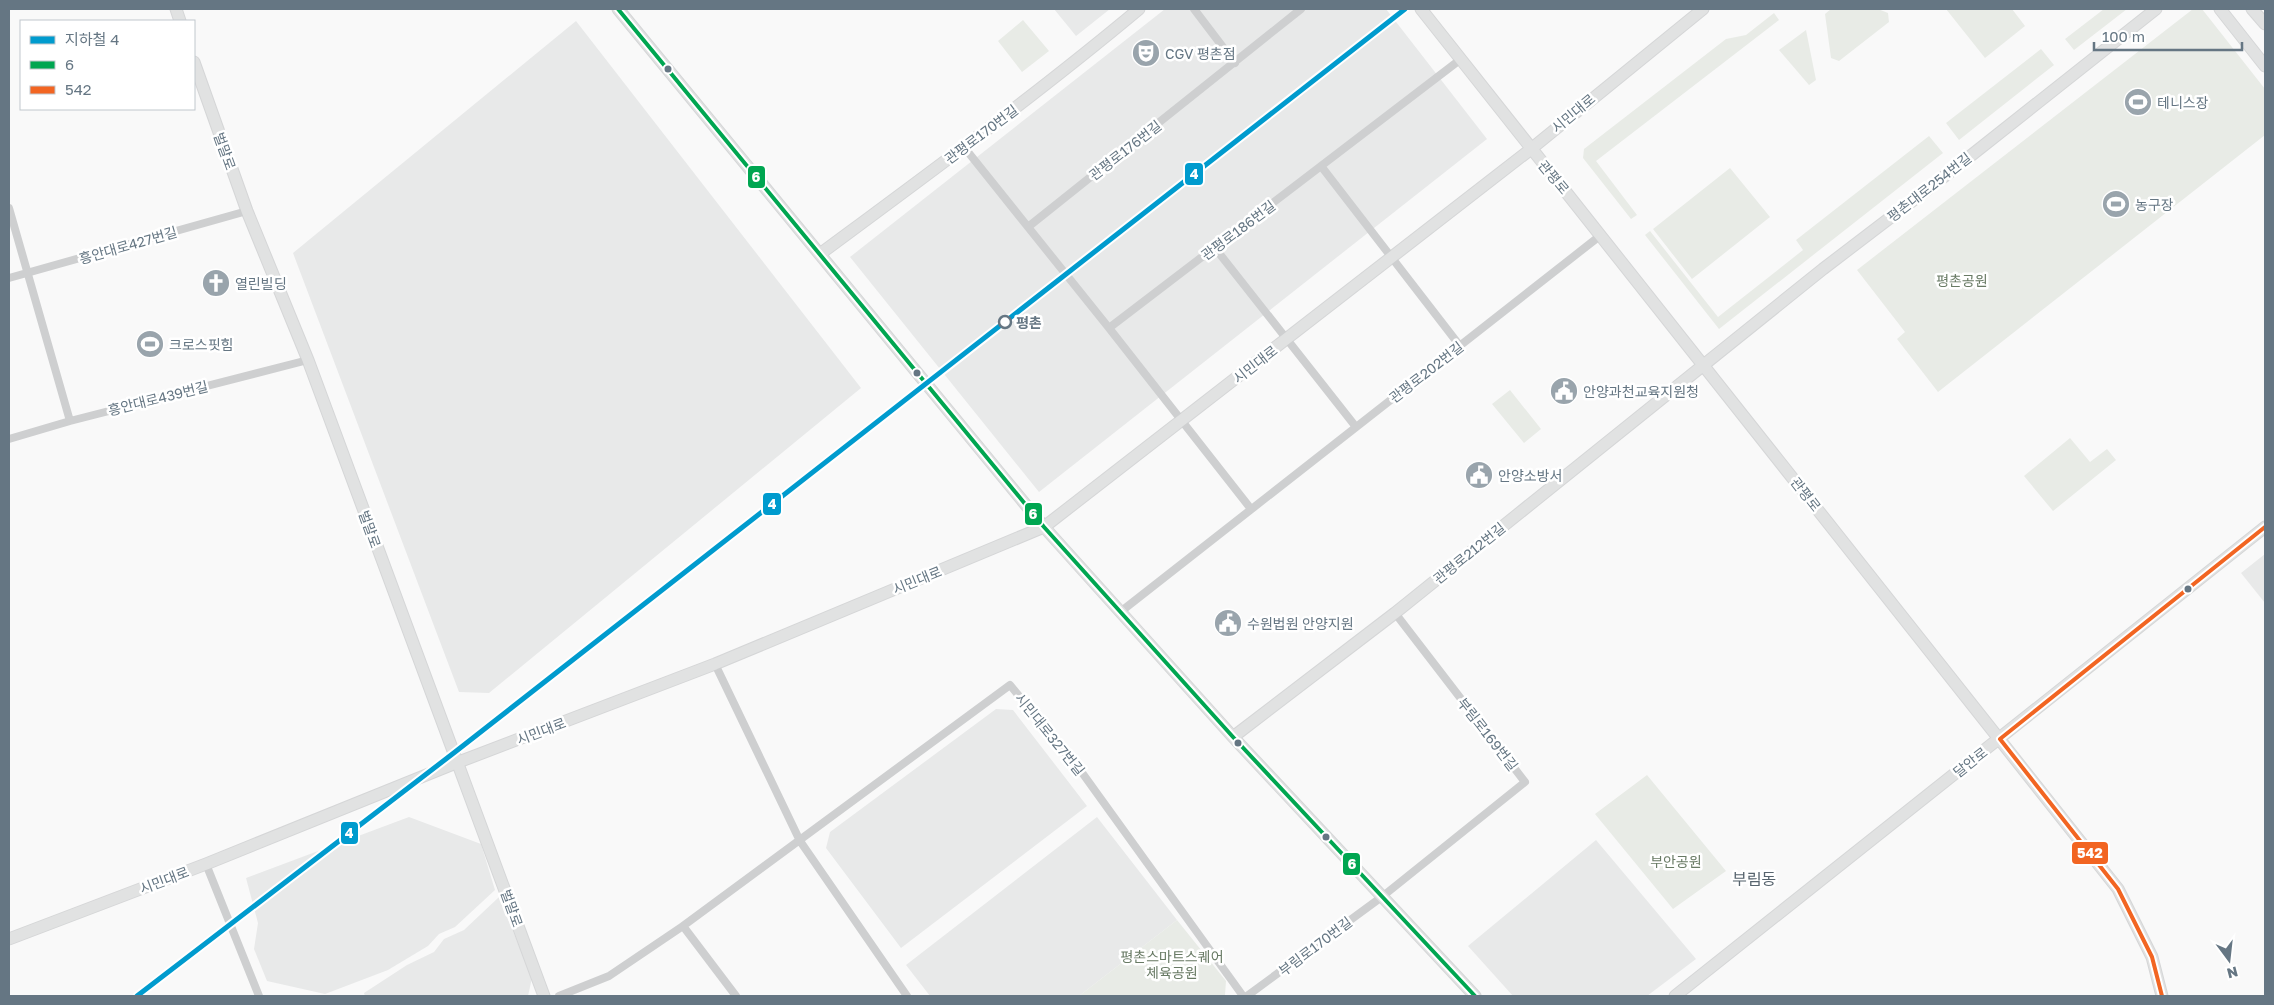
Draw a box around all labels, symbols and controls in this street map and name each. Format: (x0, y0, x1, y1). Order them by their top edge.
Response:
legend (20, 20, 195, 110)
scale bar (2094, 20, 2242, 52)
text: 100 m (2102, 27, 2145, 45)
text: 지하철 4 (65, 30, 119, 48)
theatre icon: CGV 평촌점 (1131, 38, 1161, 68)
place label: CGV 평촌점 (1165, 45, 1236, 62)
text: 6 (65, 55, 74, 73)
unlabelled marker (663, 64, 673, 74)
text: 542 (65, 80, 92, 98)
sports icon: 테니스장 (2123, 87, 2153, 117)
street label: 시민대로 (1548, 90, 1598, 136)
place label: 테니스장 (2157, 94, 2209, 111)
street label: 관평로170번길 (941, 101, 1021, 167)
street label: 관평로176번길 (1085, 116, 1165, 184)
street label: 벌말로 (210, 130, 240, 172)
street label: 평촌대로254번길 (1884, 149, 1974, 225)
street label: 관평로 (1535, 157, 1573, 197)
line badge: 4 (1184, 162, 1204, 186)
line badge: 6 (747, 165, 766, 189)
text: 4 (1190, 165, 1199, 182)
text: 6 (752, 168, 761, 185)
sports icon: 농구장 (2101, 189, 2131, 219)
place label: 농구장 (2135, 196, 2174, 213)
street label: 관평로186번길 (1198, 197, 1278, 263)
street label: 흥안대로427번길 (77, 223, 179, 267)
church icon: 열린빌딩 (201, 268, 231, 298)
park label: 평촌공원 (1936, 272, 1988, 289)
place label: 열린빌딩 (235, 275, 287, 292)
place label: 평촌 (1016, 314, 1042, 331)
marker: 평촌 (998, 315, 1012, 329)
sports icon: 크로스핏힘 (135, 329, 165, 359)
place label: 크로스핏힘 (169, 336, 233, 353)
street label: 관평로202번길 (1386, 338, 1466, 406)
street label: 시민대로 (1229, 341, 1281, 387)
unlabelled marker (912, 368, 922, 378)
public building icon: 안양과천교육지원청 (1549, 376, 1579, 406)
street label: 흥안대로439번길 (106, 377, 210, 419)
place label: 안양과천교육지원청 (1583, 383, 1699, 400)
public building icon: 안양소방서 (1464, 460, 1494, 490)
place label: 안양소방서 (1498, 467, 1562, 484)
street label: 관평로 (1787, 474, 1825, 515)
line badge: 4 (762, 492, 782, 516)
text: 4 (768, 495, 777, 512)
line badge: 6 (1024, 502, 1043, 526)
text: 6 (1029, 505, 1038, 522)
street label: 벌말로 (355, 508, 385, 550)
street label: 관평로212번길 (1430, 519, 1508, 587)
street label: 시민대로 (890, 562, 944, 598)
unlabelled marker (2183, 584, 2193, 594)
public building icon: 수원법원 안양지원 (1213, 608, 1243, 638)
place label: 수원법원 안양지원 (1247, 615, 1354, 632)
street label: 시민대로327번길 (1012, 689, 1088, 779)
street label: 부림로169번길 (1454, 694, 1522, 774)
street label: 시민대로 (514, 714, 568, 748)
unlabelled marker (1233, 738, 1243, 748)
street label: 달안로 (1950, 743, 1991, 781)
line badge: 4 (340, 821, 359, 845)
text: 4 (345, 824, 354, 841)
unlabelled marker (1321, 832, 1331, 842)
line badge: 542 (2071, 841, 2109, 865)
text: 542 (2077, 844, 2103, 861)
line badge: 6 (1342, 852, 1361, 876)
park label: 부안공원 (1650, 853, 1702, 870)
text: 6 (1348, 855, 1357, 872)
street label: 시민대로 (137, 863, 191, 897)
district label: 부림동 (1732, 869, 1776, 889)
street label: 벌말로 (497, 887, 527, 929)
street label: 부림로170번길 (1275, 913, 1355, 979)
north arrow (2204, 935, 2254, 985)
park label: 평촌스마트스퀘어 체육공원 (1120, 948, 1224, 981)
text: N (2225, 963, 2240, 983)

